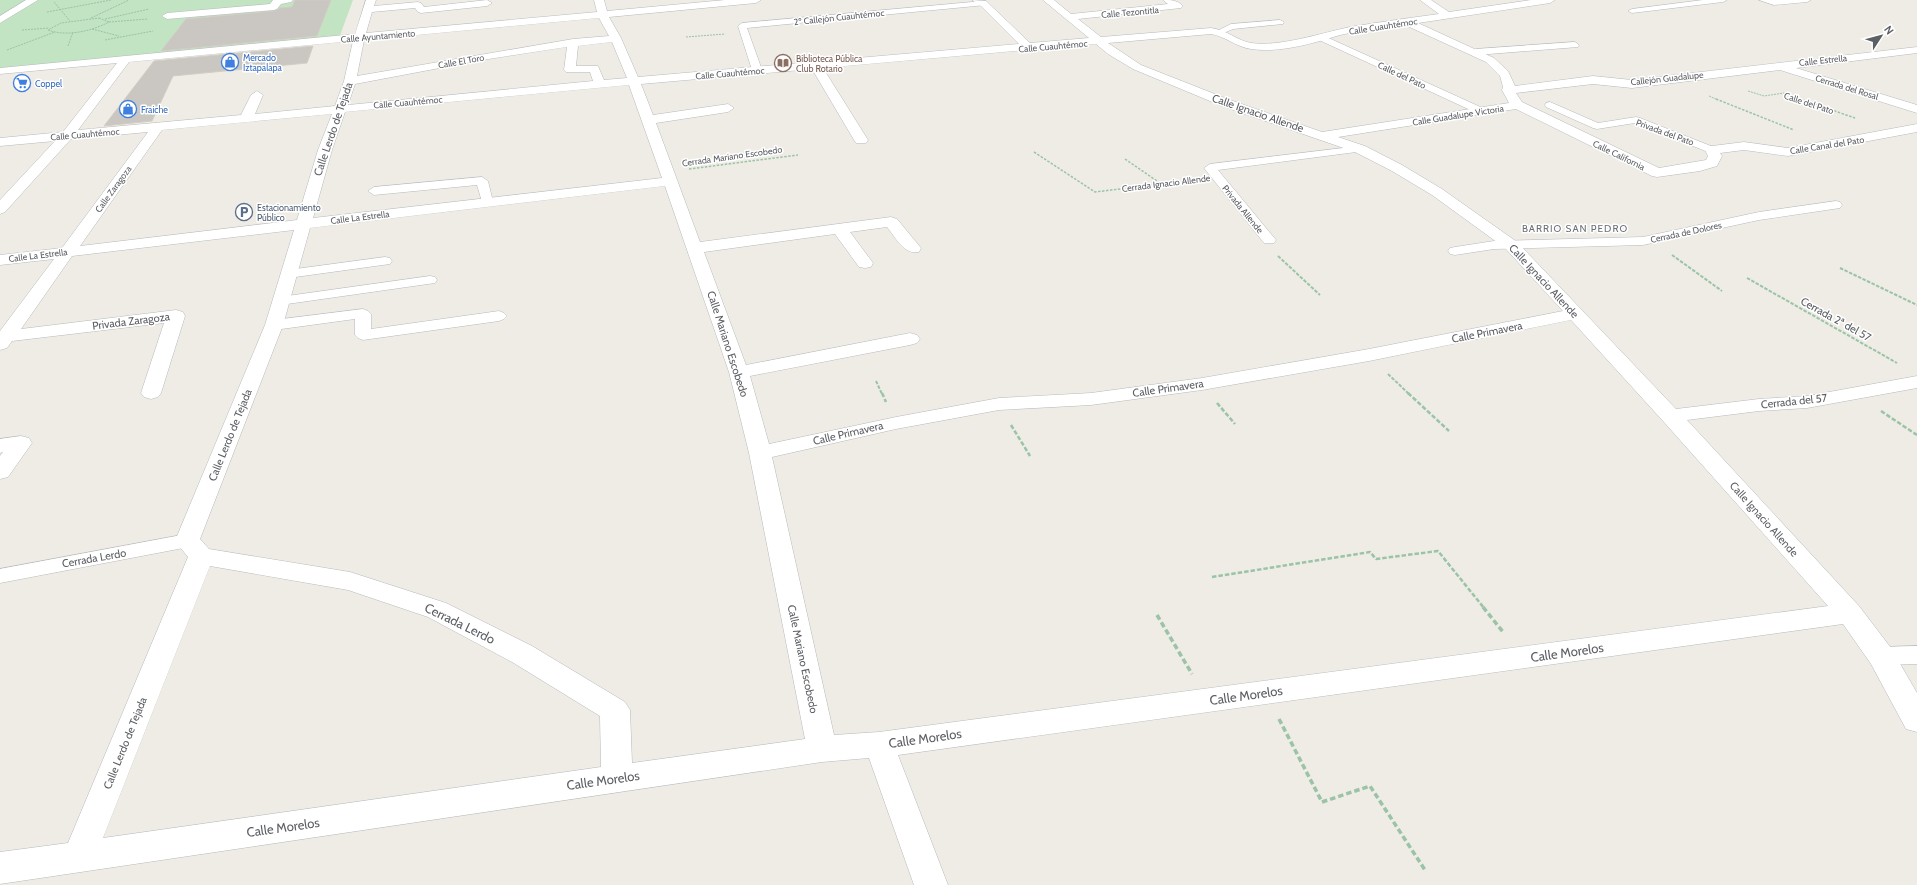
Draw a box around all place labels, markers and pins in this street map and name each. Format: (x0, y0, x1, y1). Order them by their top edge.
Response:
shop icon: Mercado Iztapalapa (220, 52, 240, 72)
place label: Mercado Iztapalapa (243, 52, 283, 73)
library icon: Biblioteca Pública Club Rotario (773, 53, 793, 73)
place label: Biblioteca Pública Club Rotario (796, 53, 863, 74)
supermarket icon: Coppel (12, 73, 32, 93)
place label: Coppel (35, 78, 63, 89)
shop icon: Fraiche (118, 99, 138, 119)
place label: Fraiche (141, 104, 168, 115)
parking icon: Estacionamiento Público (234, 202, 254, 222)
place label: Estacionamiento Público (257, 202, 321, 223)

